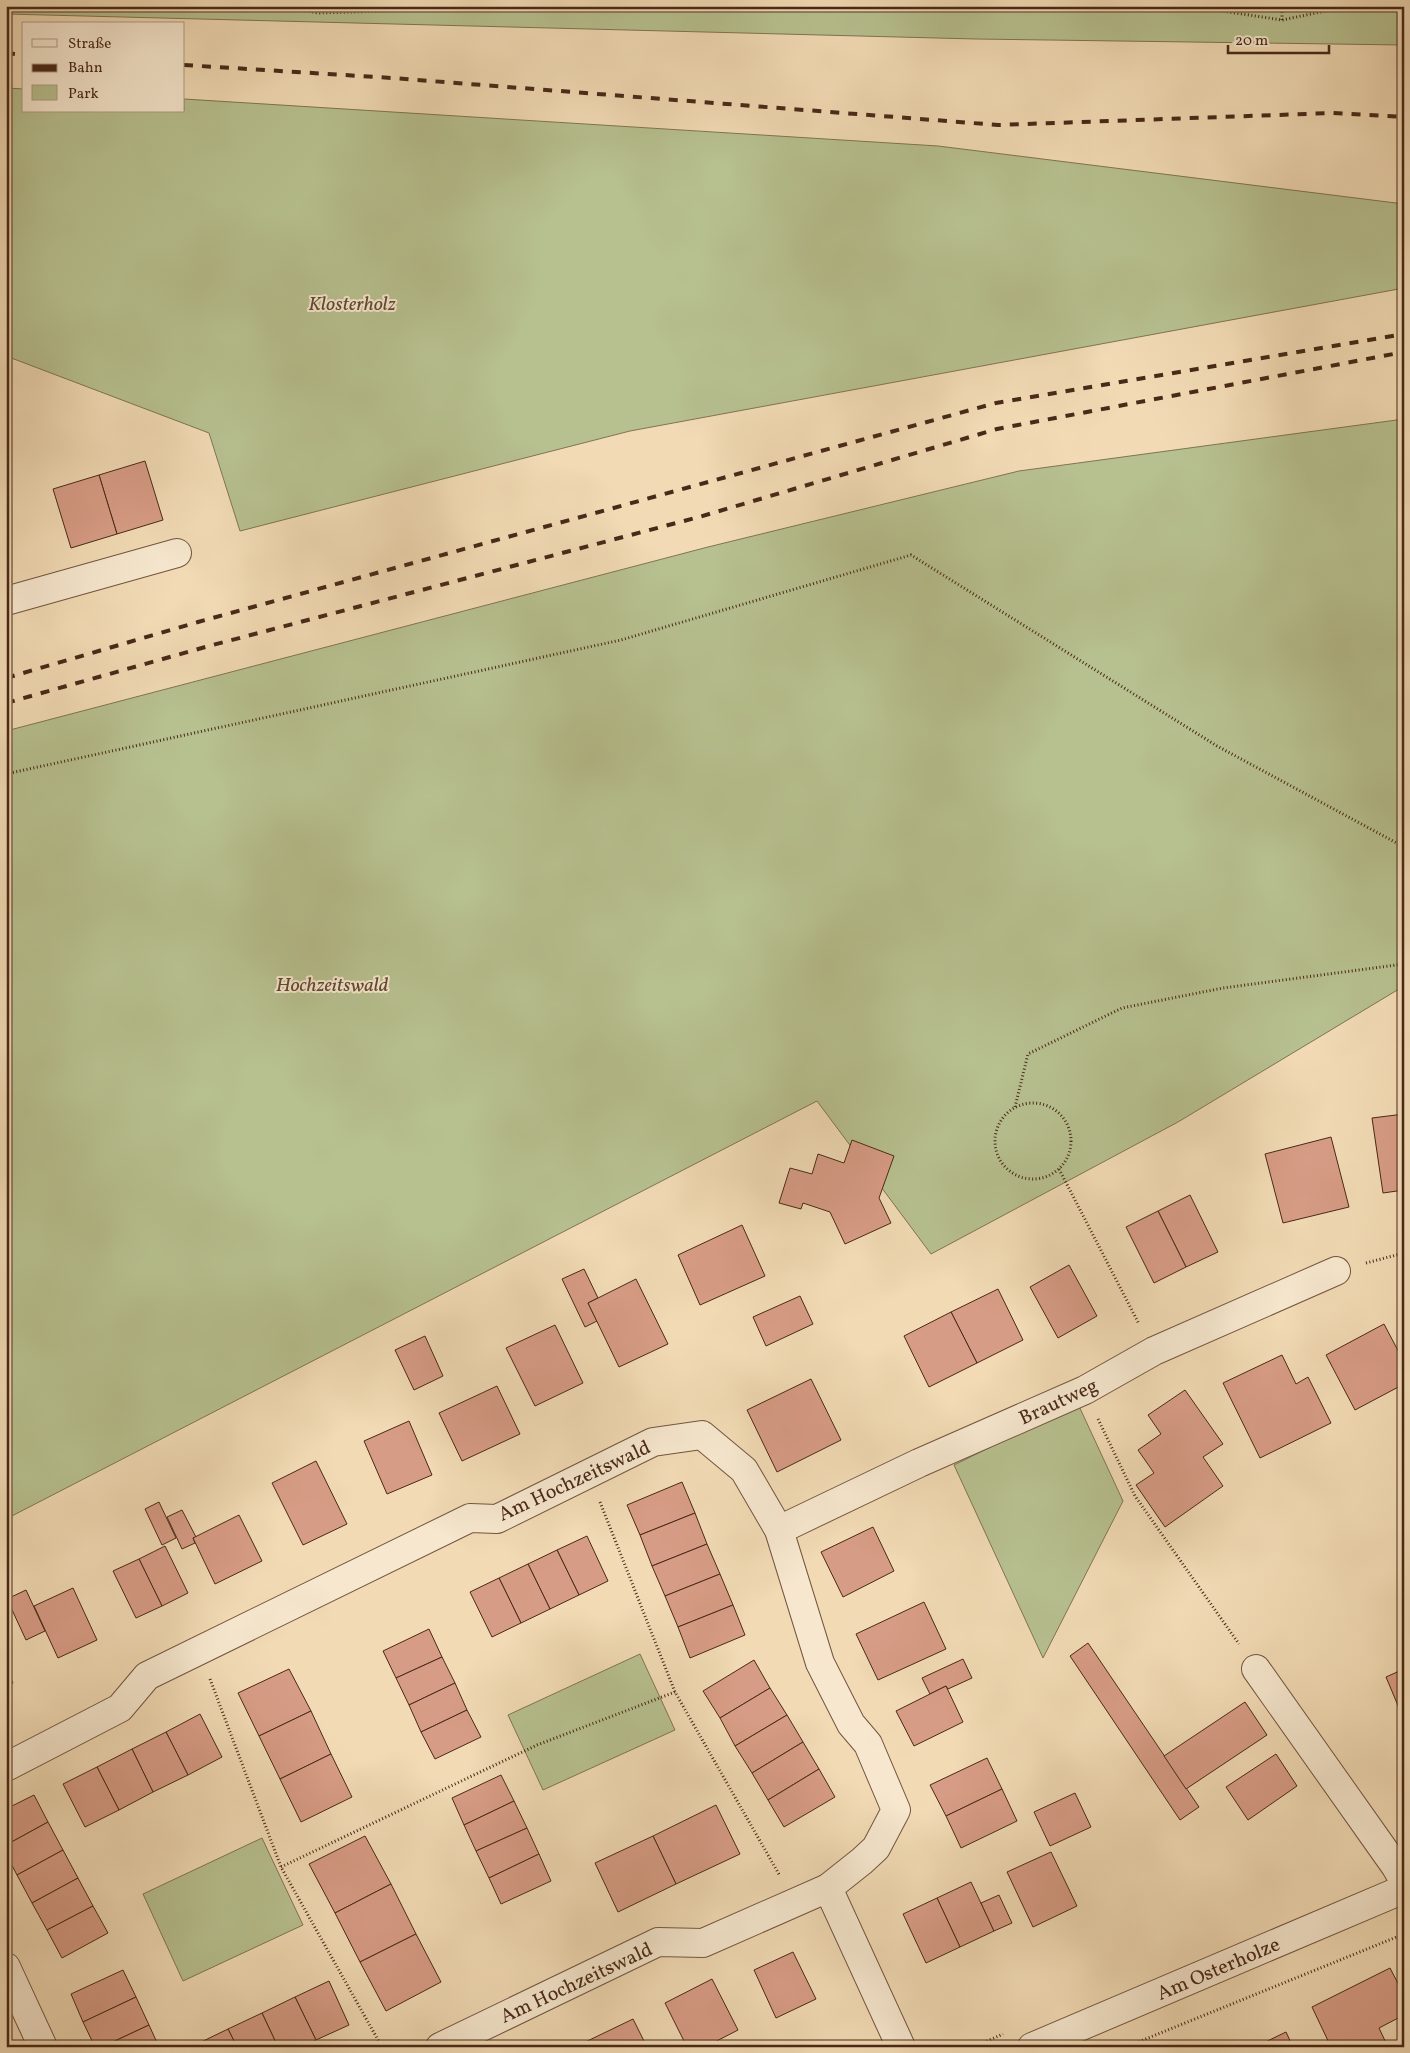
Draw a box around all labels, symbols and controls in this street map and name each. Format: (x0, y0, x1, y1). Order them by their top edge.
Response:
legend (22, 22, 185, 112)
scale bar (1228, 22, 1329, 54)
text: 20 m (1235, 31, 1268, 52)
text: Straße (68, 34, 111, 55)
text: Bahn (68, 58, 103, 79)
text: Park (68, 84, 99, 105)
park label: Klosterholz (308, 291, 396, 319)
park label: Hochzeitswald (276, 972, 389, 1000)
street label: Brautweg (1015, 1372, 1103, 1433)
street label: Am Hochzeitswald (494, 1434, 656, 1529)
street label: Am Osterholze (1153, 1931, 1285, 2008)
street label: Am Hochzeitswald (496, 1936, 658, 2031)

